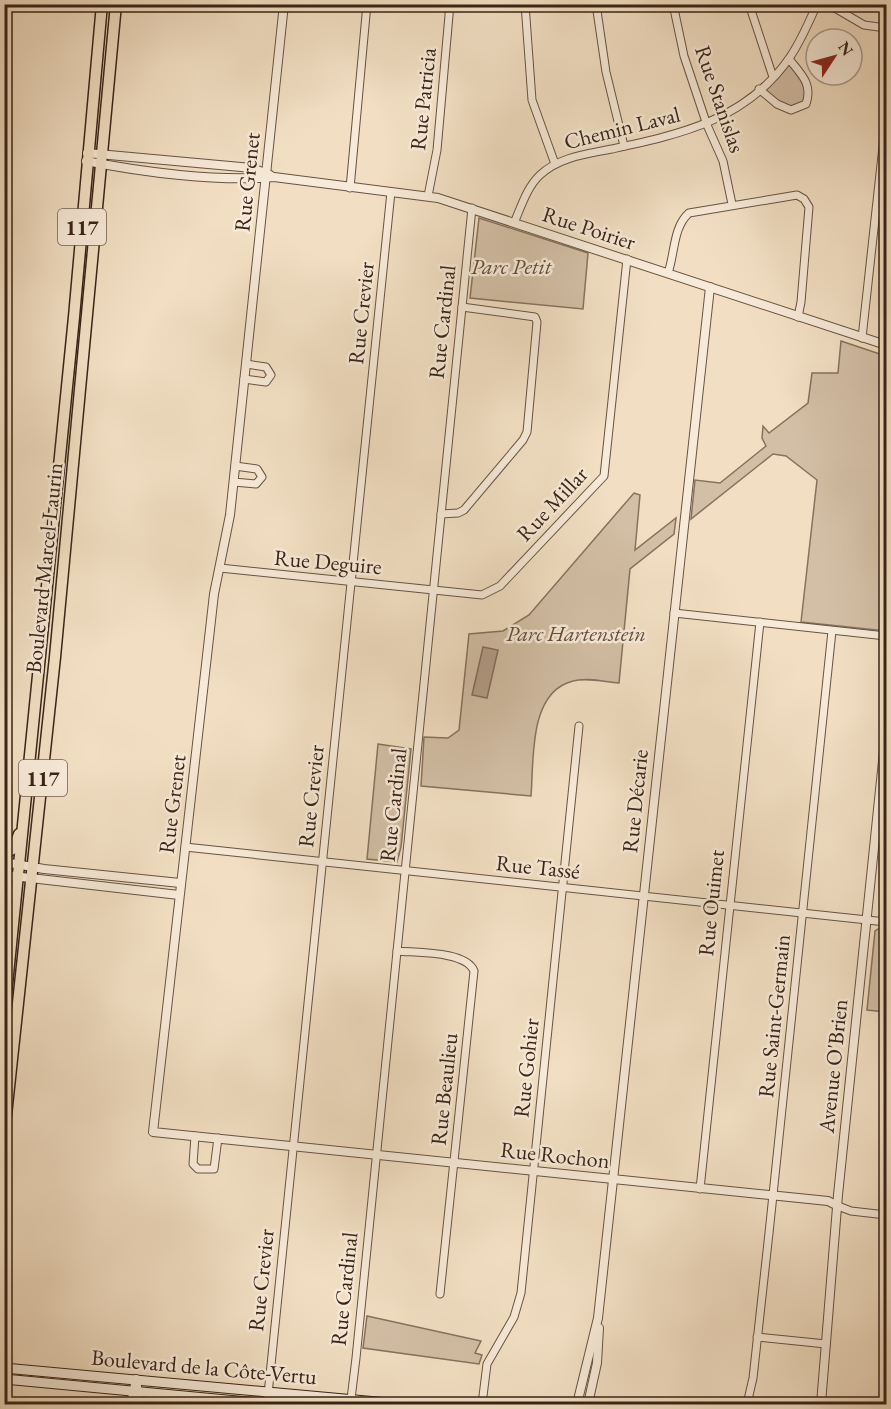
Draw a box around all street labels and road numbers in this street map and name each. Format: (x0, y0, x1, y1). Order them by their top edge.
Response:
street label: Rue Stanislas (688, 42, 752, 156)
street label: Rue Patricia (403, 46, 443, 152)
street label: Chemin Laval (561, 100, 683, 156)
street label: Rue Grenet (227, 131, 267, 233)
street label: Rue Poirier (539, 199, 640, 257)
road number: 117 (58, 209, 106, 245)
street label: Rue Crevier (341, 260, 381, 366)
street label: Rue Cardinal (422, 264, 462, 380)
street label: Rue Millar (510, 460, 594, 548)
street label: Boulevard Marcel-Laurin (19, 461, 70, 675)
street label: Rue Deguire (273, 543, 383, 581)
street label: Rue Crevier (291, 743, 331, 849)
street label: Rue Cardinal (373, 747, 413, 863)
street label: Rue Décarie (615, 747, 655, 854)
street label: Rue Grenet (152, 753, 192, 855)
road number: 117 (19, 760, 67, 796)
street label: Rue Tassé (495, 848, 582, 886)
street label: Rue Ouimet (691, 848, 731, 958)
street label: Rue Saint-Germain (751, 933, 797, 1099)
street label: Avenue O'Brien (811, 997, 854, 1135)
street label: Rue Gohier (506, 1016, 546, 1119)
street label: Rue Beaulieu (424, 1031, 464, 1147)
street label: Rue Rochon (499, 1135, 611, 1175)
street label: Rue Crevier (241, 1227, 281, 1333)
street label: Rue Cardinal (324, 1231, 364, 1347)
street label: Boulevard de la Côte-Vertu (90, 1343, 318, 1391)

